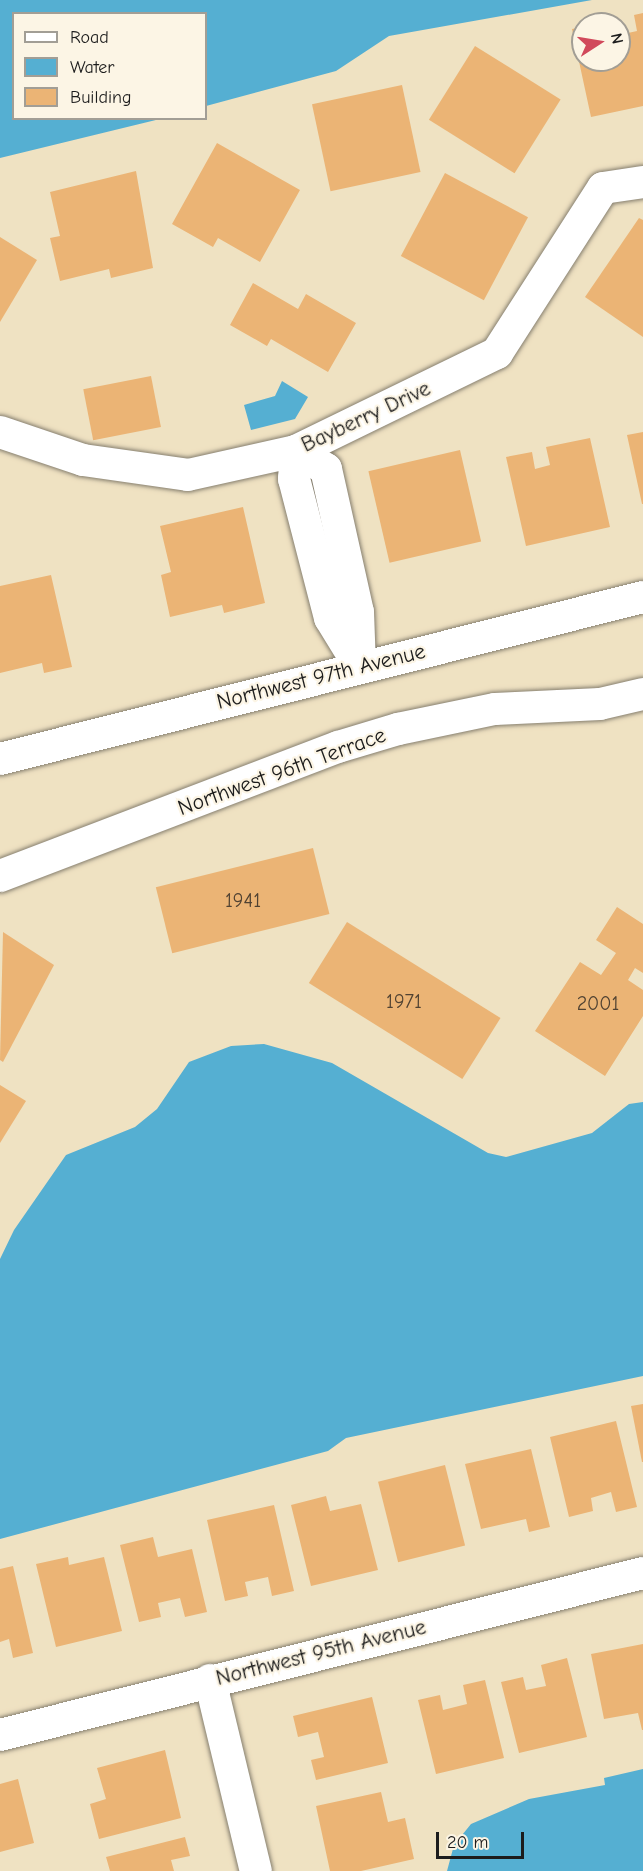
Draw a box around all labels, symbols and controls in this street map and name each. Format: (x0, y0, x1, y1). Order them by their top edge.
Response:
legend (12, 12, 207, 120)
north arrow (571, 12, 631, 72)
text: Road (70, 27, 109, 48)
text: N (607, 32, 627, 46)
text: Water (70, 57, 114, 78)
text: Building (70, 87, 132, 108)
street label: Bayberry Drive (297, 376, 435, 458)
street label: Northwest 97th Avenue (214, 638, 428, 716)
street label: Northwest 96th Terrace (174, 722, 390, 822)
house number: 1941 (225, 888, 261, 912)
house number: 1971 (386, 989, 422, 1013)
house number: 2001 (577, 991, 619, 1015)
street label: Northwest 95th Avenue (213, 1614, 429, 1692)
scale bar (439, 1820, 528, 1858)
text: 20 m (447, 1832, 488, 1853)

